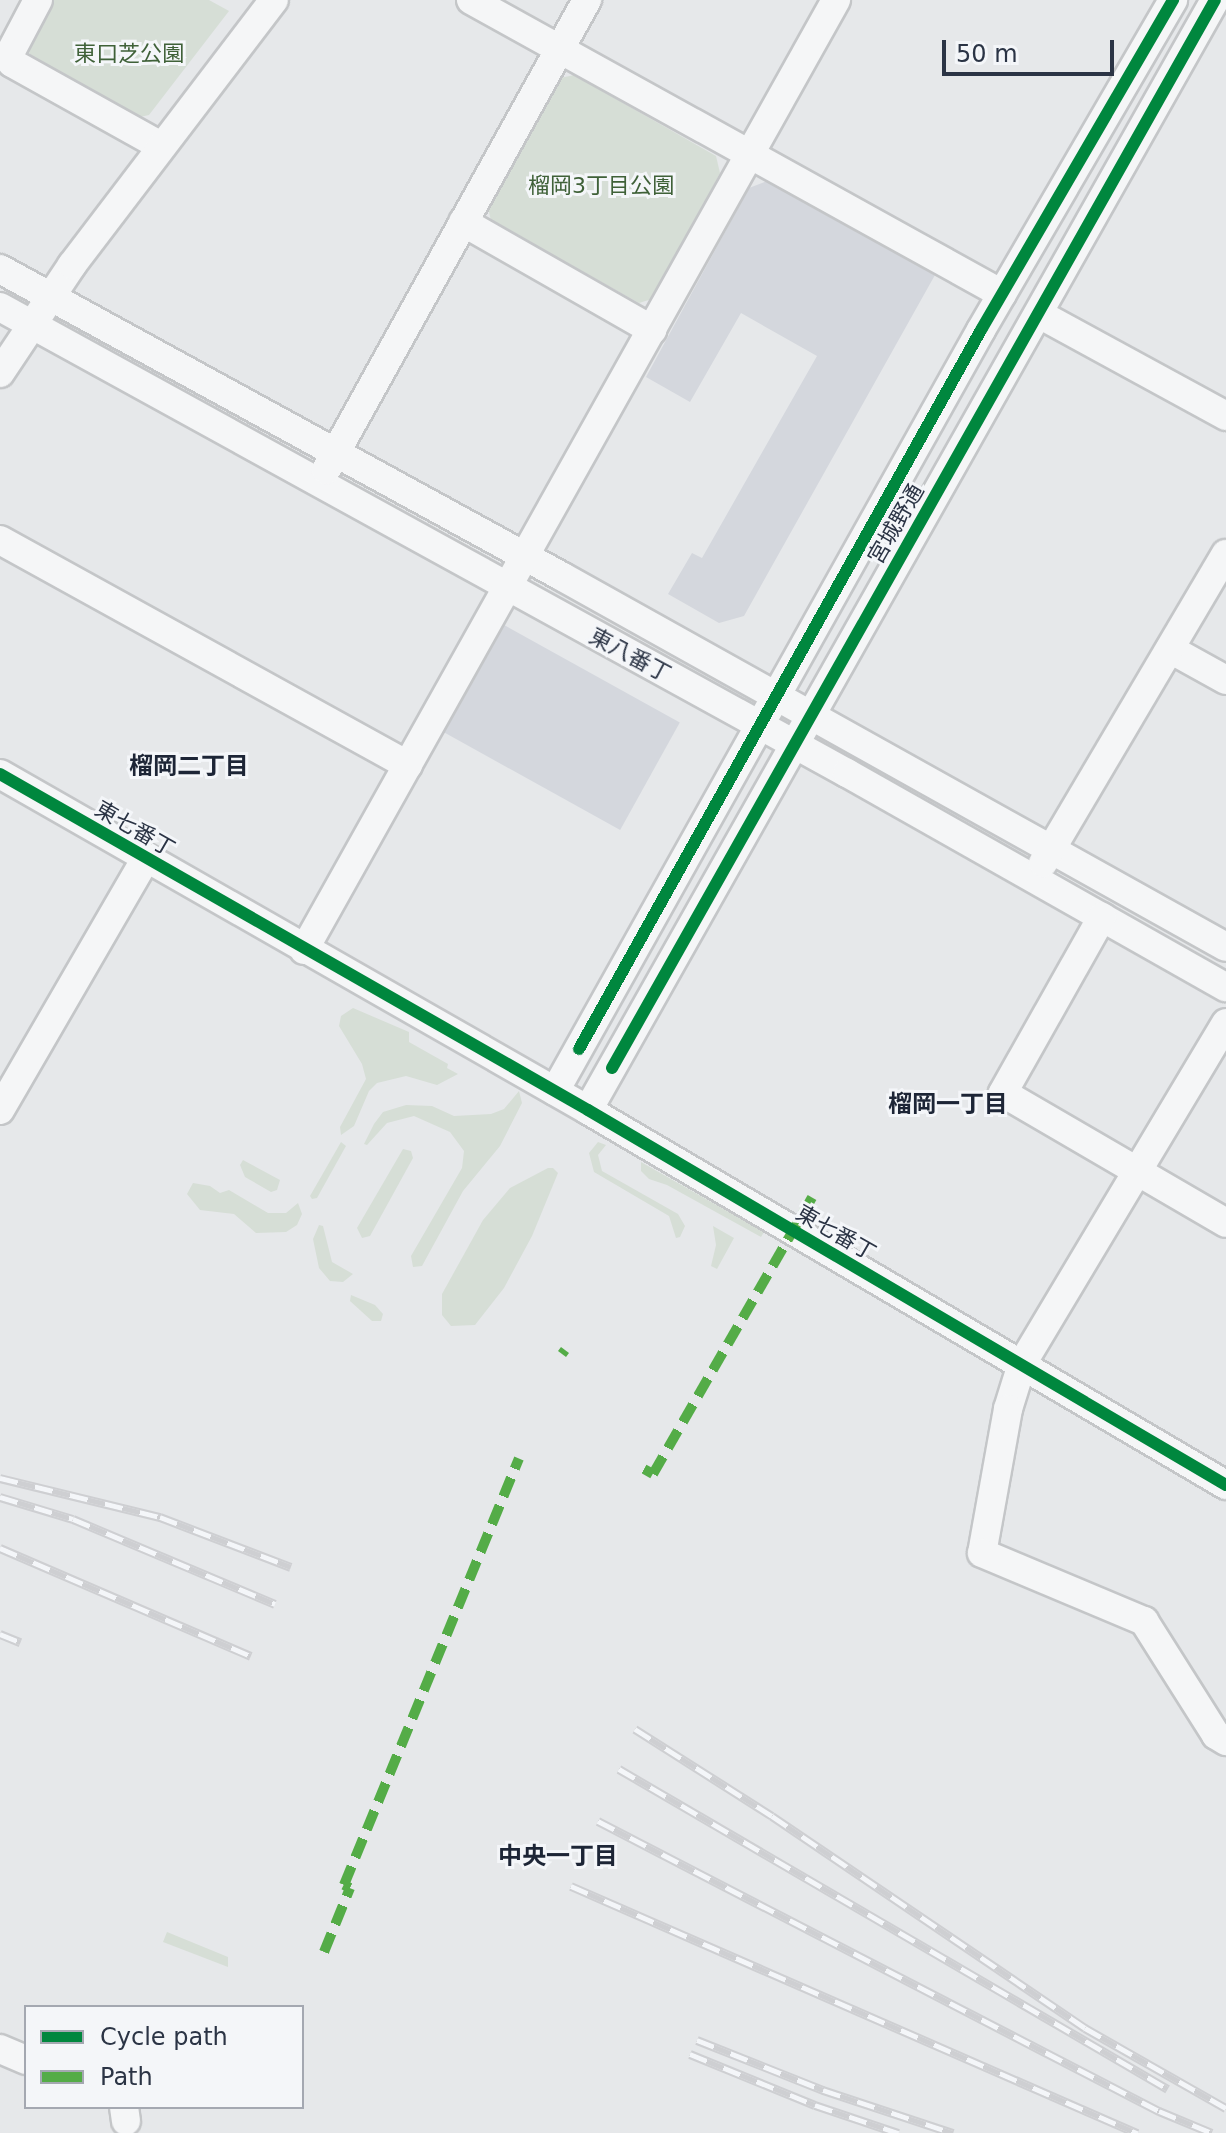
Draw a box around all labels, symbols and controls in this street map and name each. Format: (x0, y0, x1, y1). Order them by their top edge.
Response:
scale bar (946, 24, 1118, 74)
text: 50 m (956, 40, 1018, 68)
park label: 東口芝公園 (74, 41, 184, 67)
park label: 榴岡3丁目公園 (528, 173, 674, 199)
street label: 宮城野通 (863, 479, 929, 569)
street label: 東八番丁 (585, 623, 675, 687)
district label: 榴岡二丁目 (129, 753, 249, 781)
street label: 東七番丁 (90, 796, 180, 862)
district label: 榴岡一丁目 (888, 1091, 1008, 1119)
street label: 東七番丁 (791, 1200, 881, 1266)
district label: 中央一丁目 (498, 1843, 618, 1871)
legend (24, 2005, 304, 2109)
text: Cycle path (100, 2023, 228, 2051)
text: Path (100, 2063, 153, 2091)

